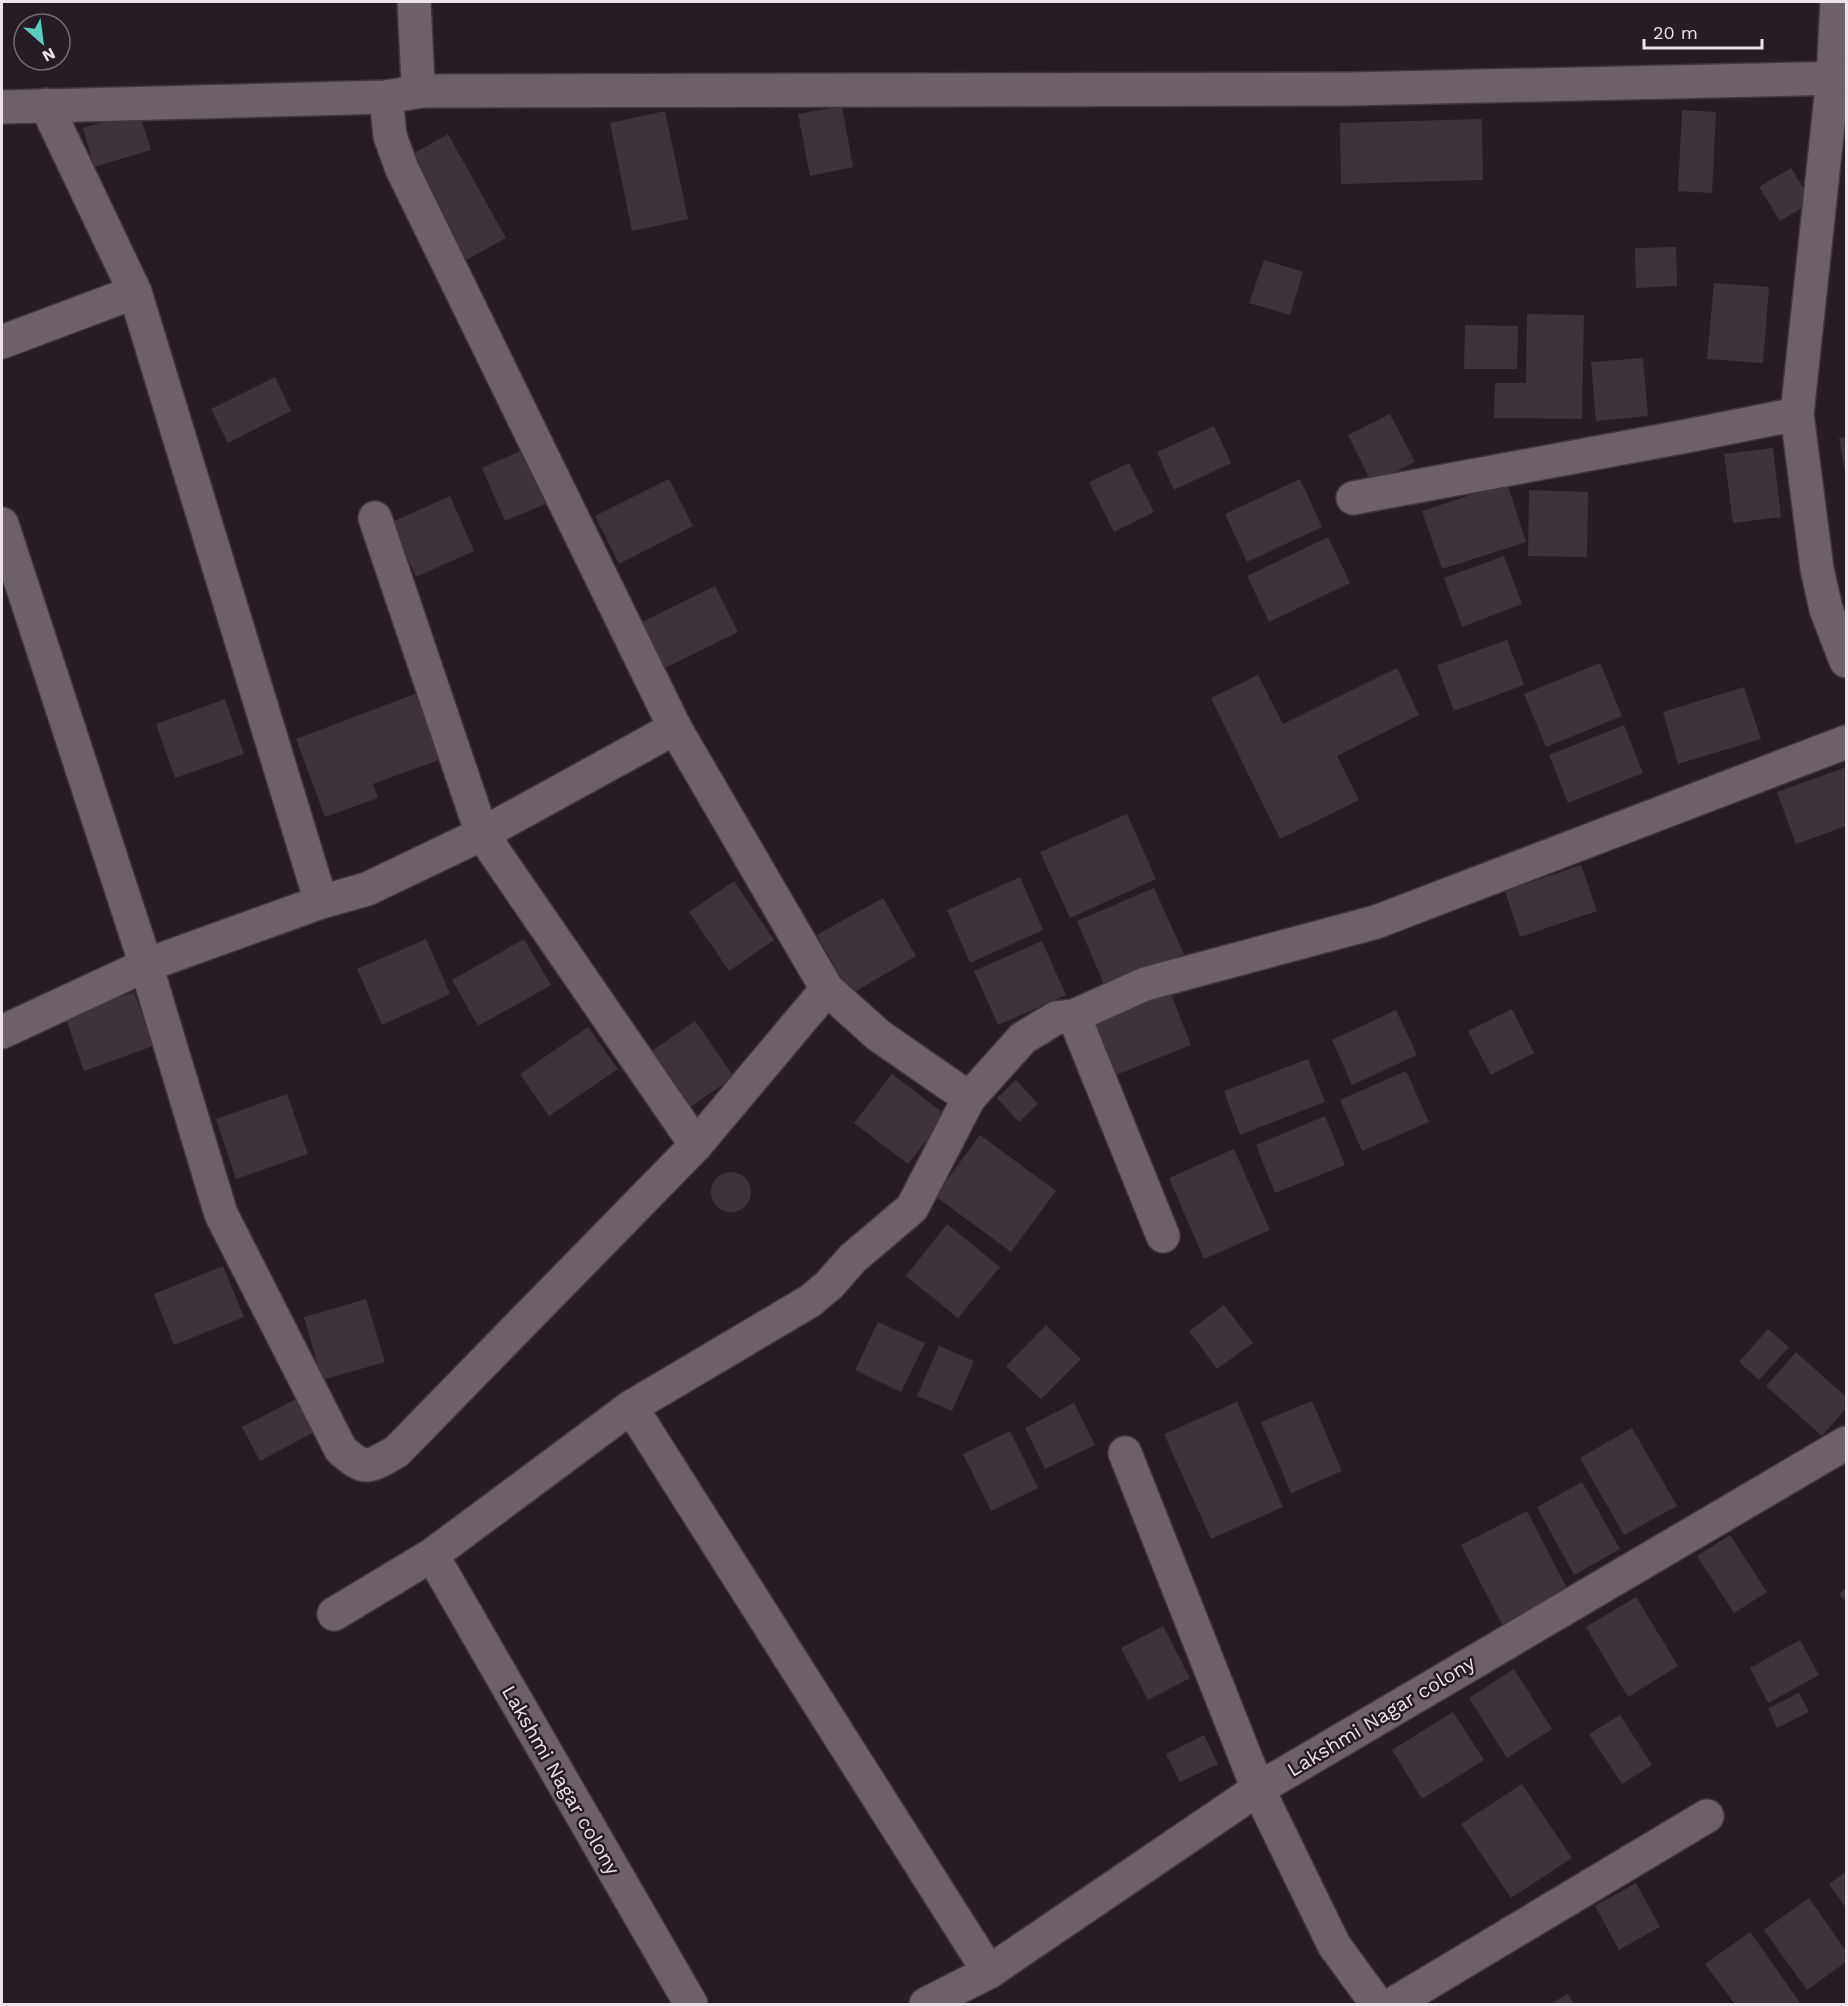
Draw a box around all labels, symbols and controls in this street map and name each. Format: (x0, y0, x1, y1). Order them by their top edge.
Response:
north arrow (12, 12, 72, 72)
scale bar (1644, 12, 1762, 50)
text: 20 m (1653, 22, 1698, 43)
text: N (39, 44, 59, 66)
street label: Lakshmi Nagar colony (1283, 1650, 1480, 1782)
street label: Lakshmi Nagar colony (497, 1681, 625, 1880)

